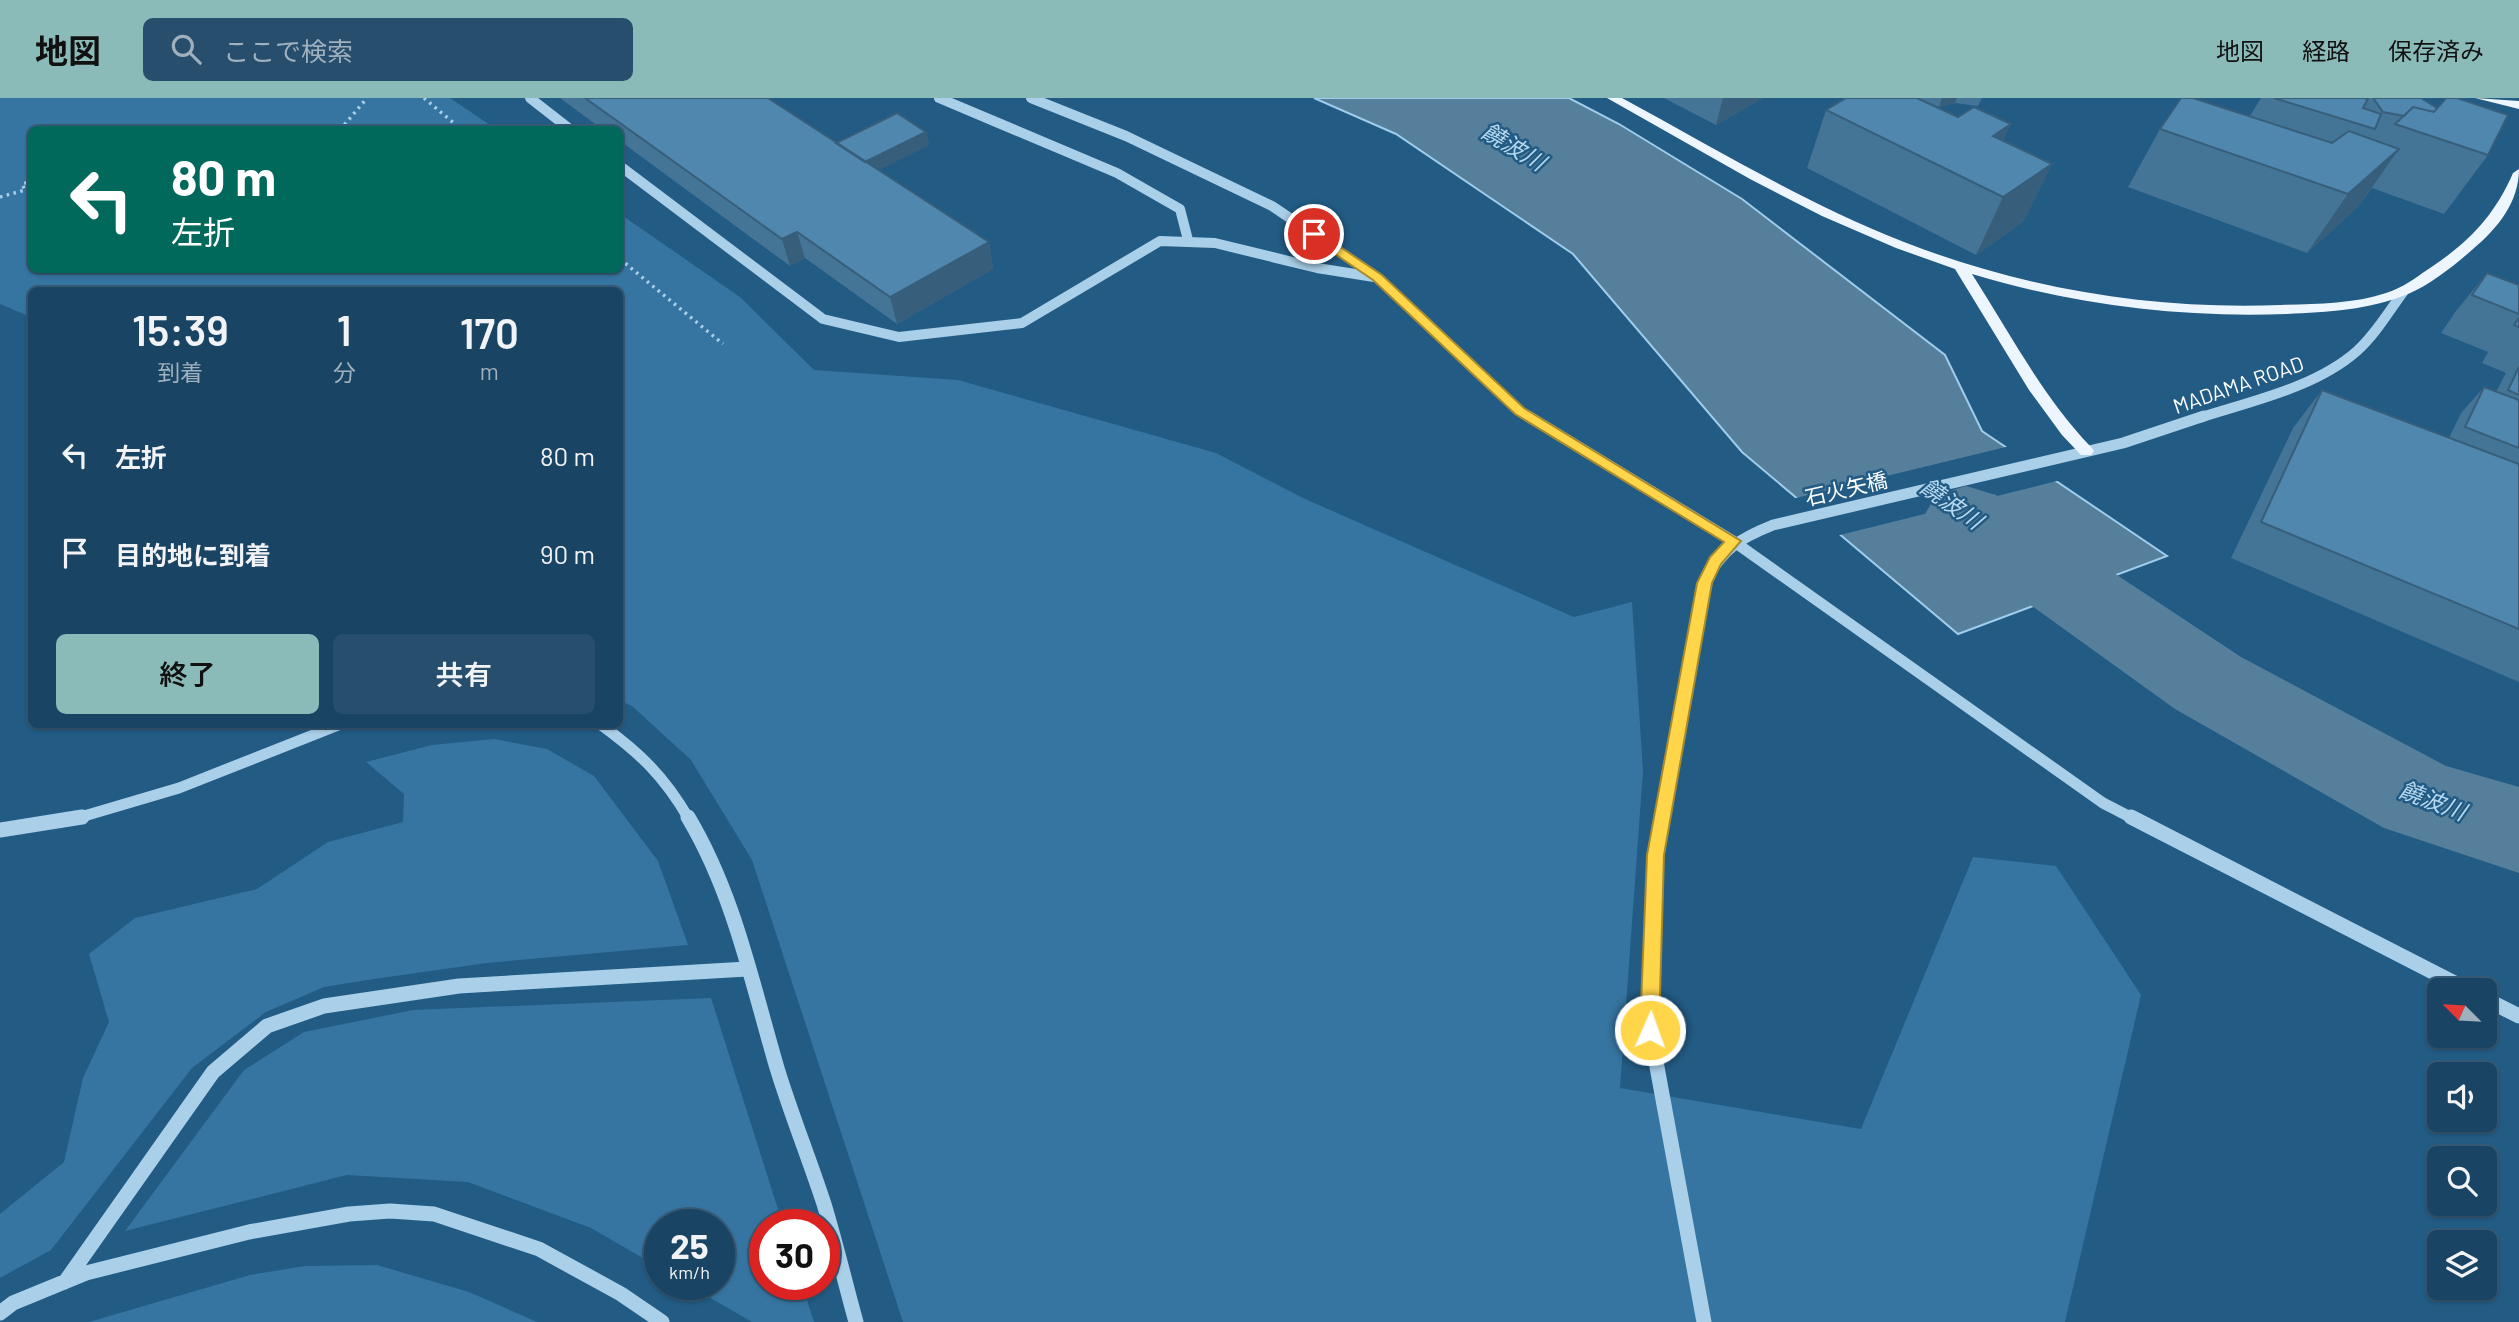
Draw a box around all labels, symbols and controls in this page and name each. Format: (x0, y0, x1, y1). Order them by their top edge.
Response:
search box (143, 18, 633, 81)
text: 地図 (35, 30, 101, 70)
icon: search (167, 30, 205, 68)
text: ここで検索 (223, 35, 353, 66)
text: 地図 (2216, 36, 2264, 65)
text: 経路 (2302, 36, 2350, 65)
text: 保存済み (2388, 36, 2484, 65)
water label: 饒波川 (1477, 116, 1553, 177)
text: 80 m (171, 147, 276, 206)
icon: left (56, 154, 147, 245)
pin (1284, 204, 1344, 264)
text: 左折 (171, 212, 235, 250)
icon: arrive (1295, 215, 1333, 253)
text: 15:39 (132, 304, 229, 354)
text: 1 (337, 304, 352, 354)
text: 170 (460, 307, 519, 357)
street label: MADAMA ROAD (2169, 350, 2307, 418)
text: m (480, 357, 499, 385)
text: 到着 (157, 358, 203, 386)
text: 分 (333, 358, 356, 386)
icon: left (56, 436, 94, 474)
text: 80 m (540, 440, 595, 471)
text: 左折 (115, 441, 167, 472)
street label: 石火矢橋 (1802, 466, 1890, 510)
water label: 饒波川 (1916, 472, 1991, 536)
icon: arrive (56, 534, 94, 572)
text: 90 m (540, 538, 595, 569)
text: 目的地に到着 (115, 539, 271, 570)
button: 終了 (56, 634, 319, 714)
button: 共有 (333, 634, 595, 714)
water label: 饒波川 (2396, 775, 2473, 827)
north arrow (2427, 978, 2497, 1048)
map controls (2427, 978, 2497, 1300)
position arrow (1613, 993, 1687, 1067)
button: sound (2427, 1062, 2497, 1132)
button: search (2427, 1146, 2497, 1216)
speed limit sign: 30 (749, 1209, 840, 1300)
text: 25 (670, 1224, 709, 1266)
button: layers (2427, 1230, 2497, 1300)
text: km/h (669, 1261, 710, 1283)

